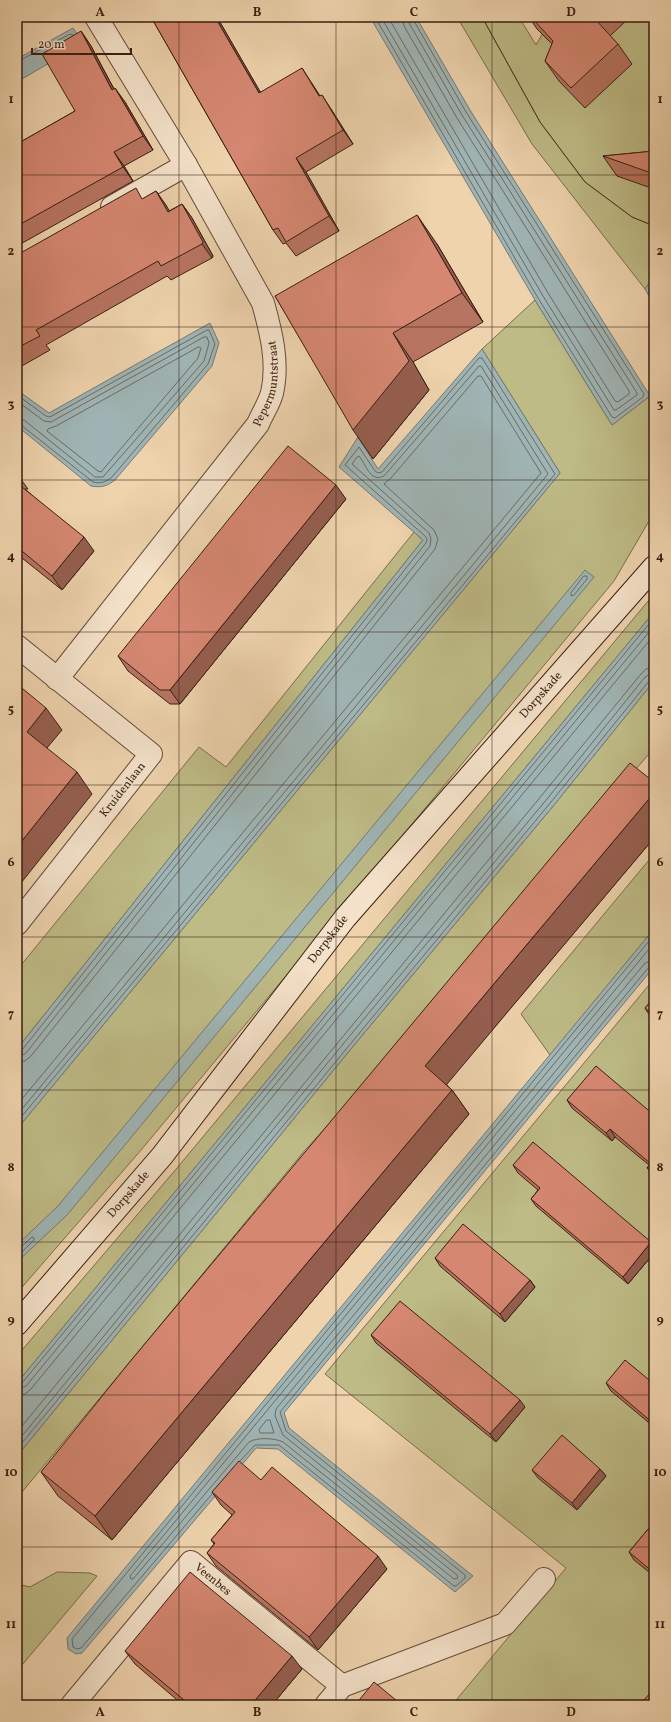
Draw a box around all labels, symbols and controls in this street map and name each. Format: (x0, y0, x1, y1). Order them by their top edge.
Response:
text: A (95, 4, 105, 22)
text: B (253, 4, 262, 22)
text: C (410, 4, 418, 22)
text: D (566, 4, 576, 22)
scale bar (32, 30, 131, 56)
text: 20 m (38, 37, 65, 53)
text: 1 (8, 91, 14, 109)
text: 1 (657, 91, 663, 109)
text: 2 (8, 243, 15, 261)
text: 2 (657, 243, 664, 261)
street label: Pepermuntstraat (250, 339, 283, 429)
text: 3 (8, 396, 15, 414)
text: 3 (657, 396, 664, 414)
text: 4 (7, 548, 15, 566)
text: 4 (656, 548, 664, 566)
street label: Dorpskade (516, 668, 566, 722)
text: 5 (8, 701, 14, 719)
text: 5 (657, 701, 663, 719)
street label: Kruidenlaan (96, 759, 150, 821)
text: 6 (7, 854, 15, 872)
text: 6 (656, 854, 664, 872)
street label: Dorpskade (305, 912, 352, 967)
text: 7 (8, 1006, 14, 1024)
text: 7 (657, 1006, 663, 1024)
text: 8 (7, 1159, 15, 1177)
text: 8 (656, 1159, 664, 1177)
street label: Dorpskade (104, 1167, 154, 1221)
text: 9 (7, 1311, 15, 1329)
text: 9 (656, 1311, 664, 1329)
text: 10 (4, 1464, 18, 1482)
text: 10 (653, 1464, 667, 1482)
street label: Veenbes (191, 1560, 234, 1600)
text: 11 (6, 1616, 16, 1634)
text: 11 (655, 1616, 665, 1634)
text: A (95, 1704, 105, 1722)
text: B (253, 1704, 262, 1722)
text: C (410, 1704, 418, 1722)
text: D (566, 1704, 576, 1722)

